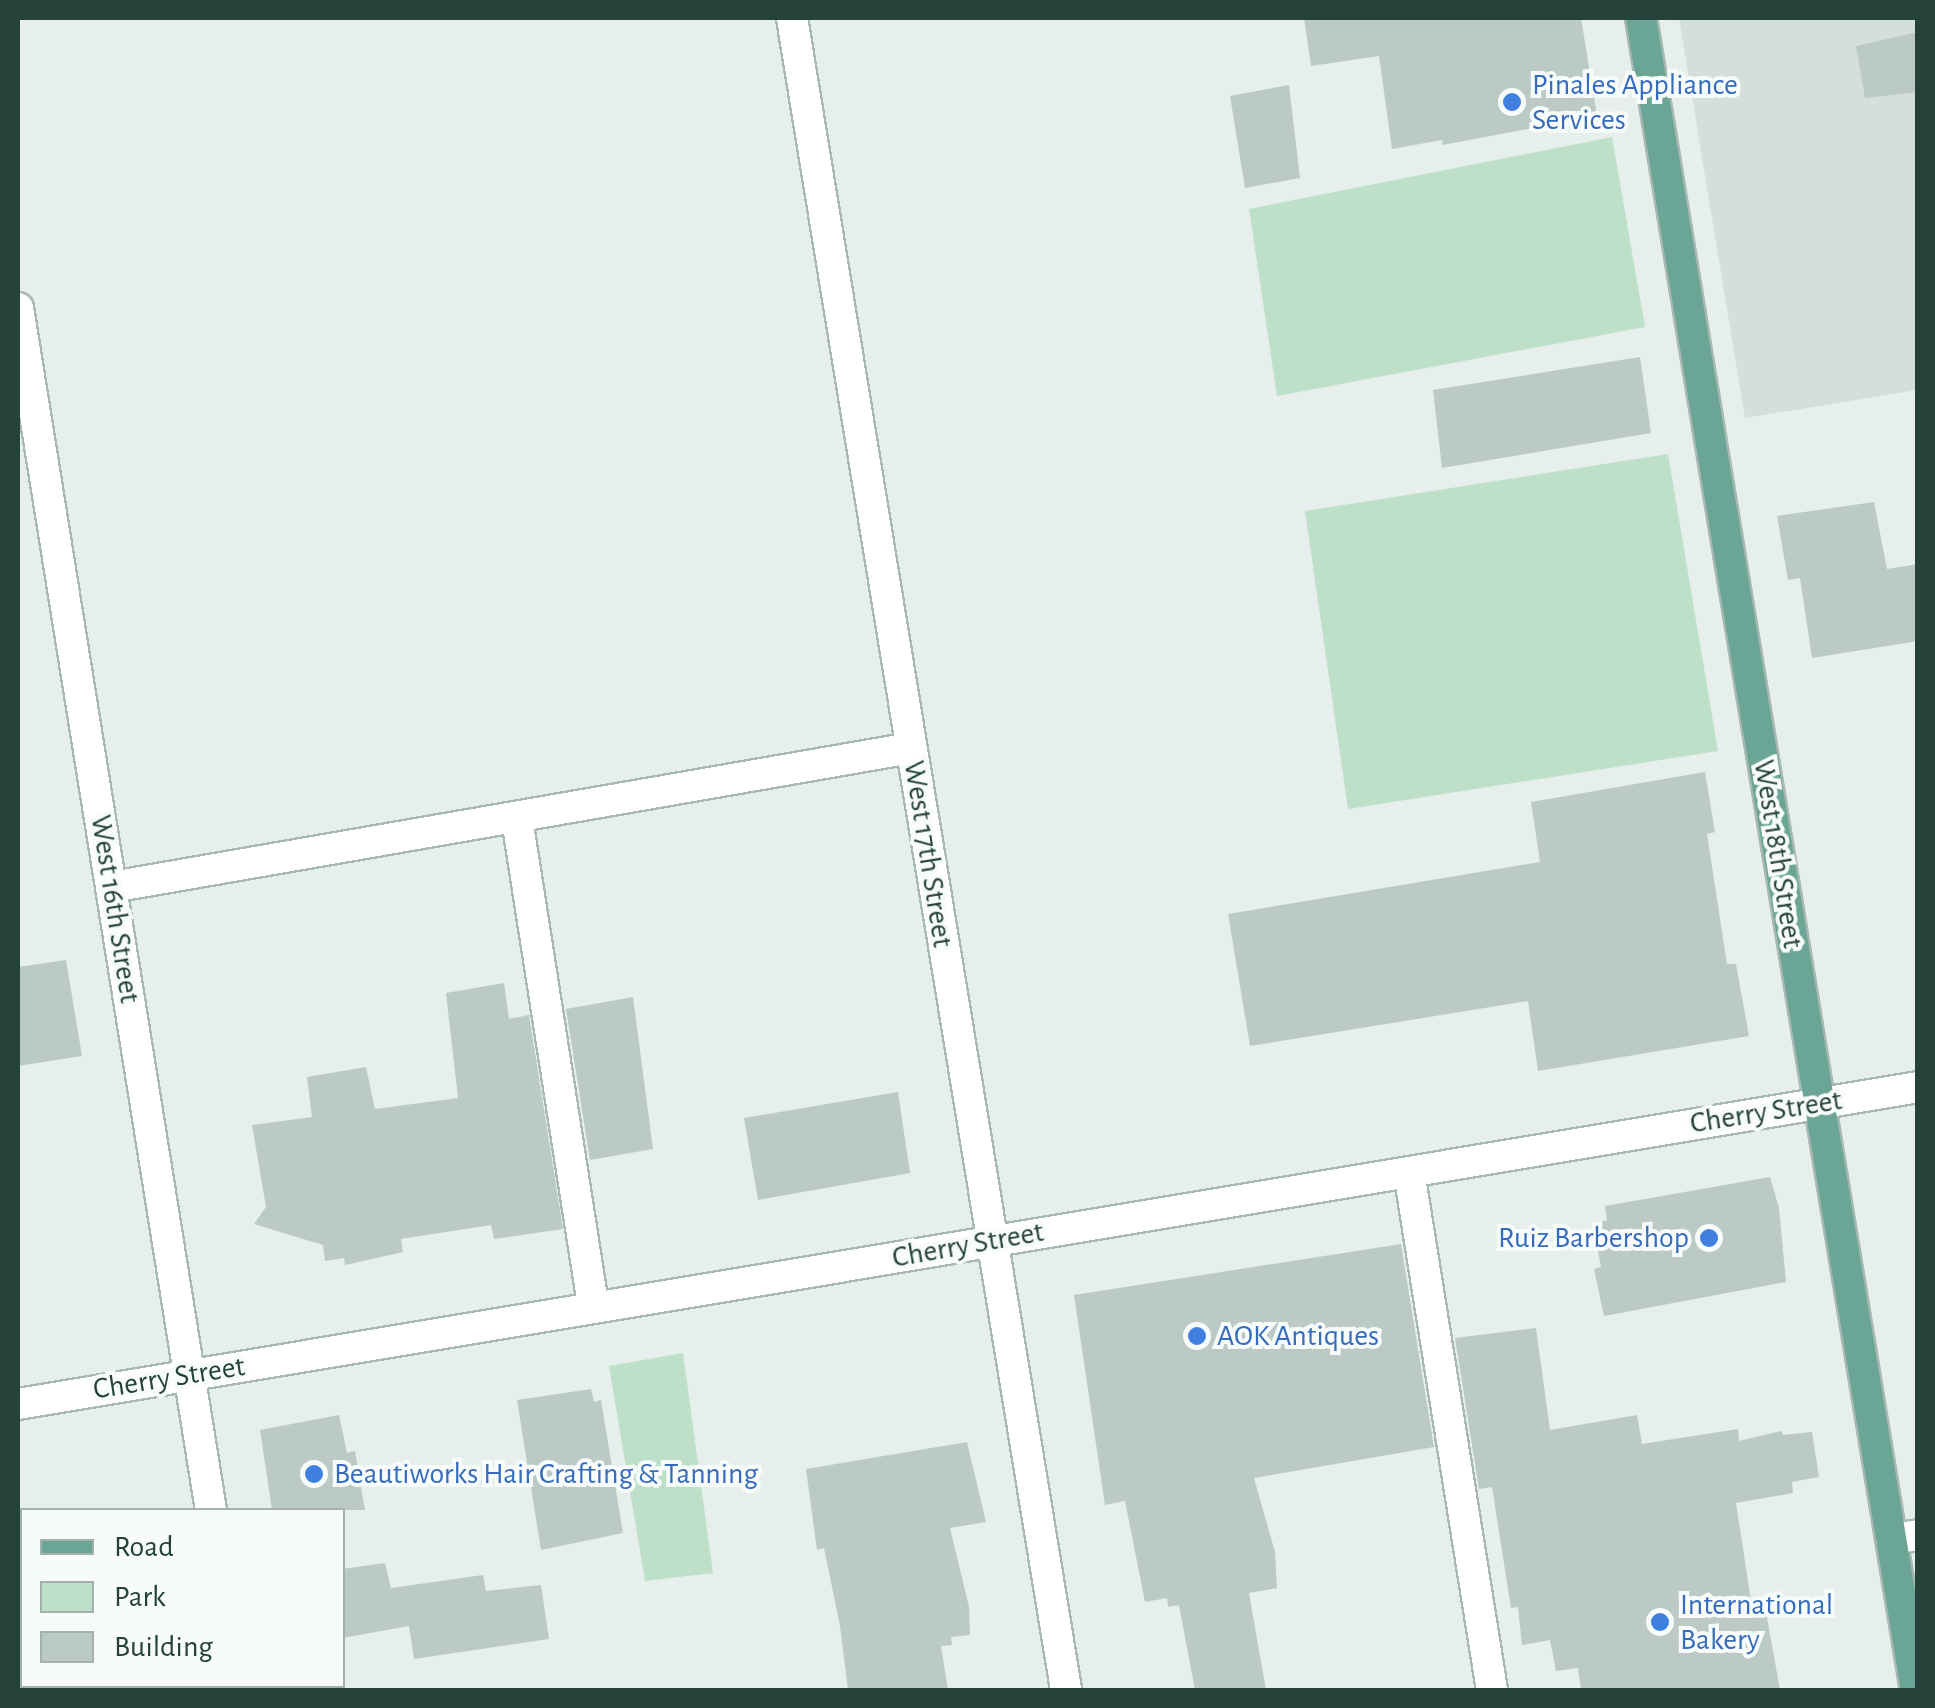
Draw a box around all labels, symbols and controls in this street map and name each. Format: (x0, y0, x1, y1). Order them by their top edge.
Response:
place label: Pinales Appliance Services (1532, 67, 1738, 138)
marker: Pinales Appliance Services (1501, 91, 1523, 113)
street label: West 18th Street (1745, 757, 1811, 951)
street label: West 17th Street (895, 758, 961, 950)
street label: West 16th Street (82, 812, 148, 1006)
street label: Cherry Street (1688, 1082, 1844, 1142)
street label: Cherry Street (889, 1214, 1047, 1276)
place label: Ruiz Barbershop (1498, 1220, 1689, 1256)
marker: Ruiz Barbershop (1698, 1227, 1720, 1249)
place label: AOK Antiques (1217, 1318, 1379, 1354)
marker: AOK Antiques (1186, 1325, 1208, 1347)
street label: Cherry Street (91, 1348, 247, 1408)
place label: Beautiworks Hair Crafting & Tanning (334, 1456, 758, 1492)
marker: Beautiworks Hair Crafting & Tanning (303, 1463, 325, 1485)
legend (20, 1508, 345, 1688)
text: Road (114, 1532, 174, 1562)
text: Park (114, 1582, 166, 1612)
place label: International Bakery (1680, 1587, 1833, 1658)
marker: International Bakery (1649, 1611, 1671, 1633)
text: Building (114, 1632, 213, 1662)

